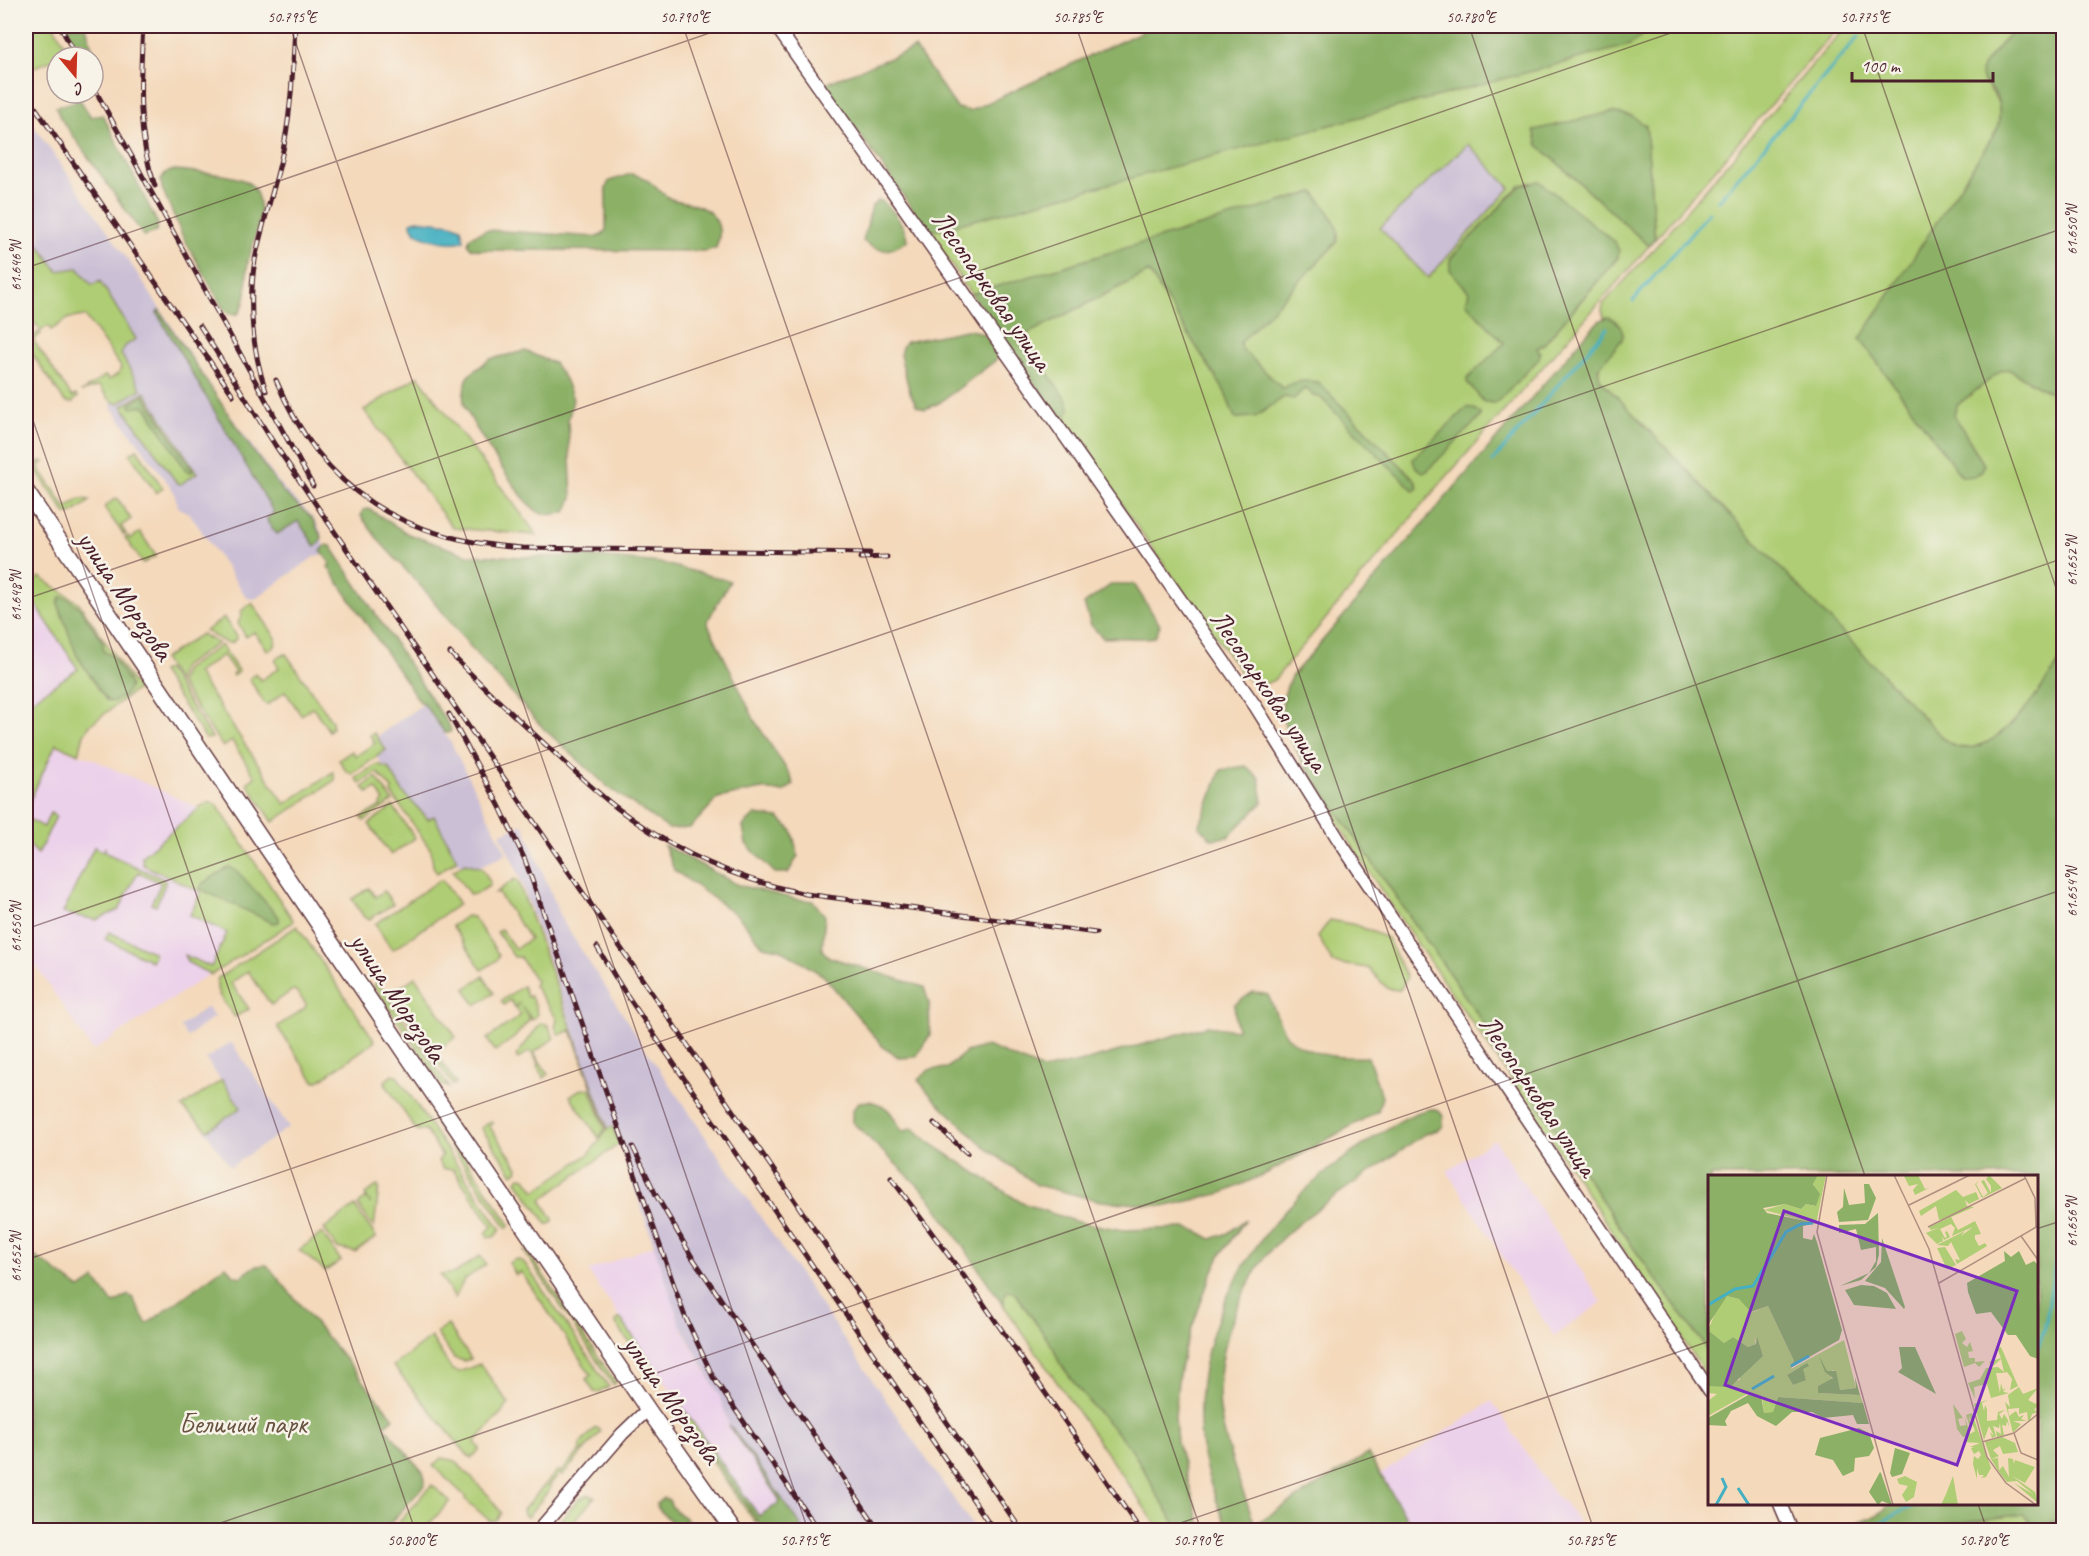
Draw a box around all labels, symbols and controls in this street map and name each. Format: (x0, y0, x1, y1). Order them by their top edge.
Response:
text: 50.795°E (268, 8, 319, 27)
text: 50.790°E (661, 8, 712, 27)
text: 50.785°E (1054, 8, 1105, 27)
text: 50.780°E (1447, 8, 1498, 27)
text: 50.775°E (1841, 8, 1892, 27)
north arrow (45, 45, 105, 105)
scale bar (1852, 45, 1993, 83)
text: 100 m (1861, 55, 1902, 77)
text: С (71, 78, 87, 100)
text: 61.650°N (2063, 202, 2082, 255)
street label: Лесопарковая улица (924, 203, 1062, 379)
text: 61.646°N (7, 238, 26, 291)
street label: улица Морозова (67, 522, 183, 669)
text: 61.652°N (2063, 533, 2082, 586)
text: 61.648°N (7, 568, 26, 621)
street label: Лесопарковая улица (1203, 603, 1338, 780)
text: 61.654°N (2063, 864, 2082, 917)
text: 61.650°N (7, 899, 26, 952)
street label: улица Морозова (340, 924, 456, 1071)
street label: Лесопарковая улица (1472, 1008, 1607, 1185)
inset map (1708, 1175, 2038, 1505)
text: 61.656°N (2063, 1194, 2082, 1247)
text: 61.652°N (7, 1229, 26, 1282)
street label: улица Морозова (614, 1327, 731, 1472)
park label: Беличий парк (179, 1406, 309, 1441)
text: 50.800°E (388, 1531, 439, 1550)
text: 50.795°E (781, 1531, 832, 1550)
text: 50.790°E (1174, 1531, 1225, 1550)
text: 50.785°E (1567, 1531, 1618, 1550)
text: 50.780°E (1960, 1531, 2011, 1550)

